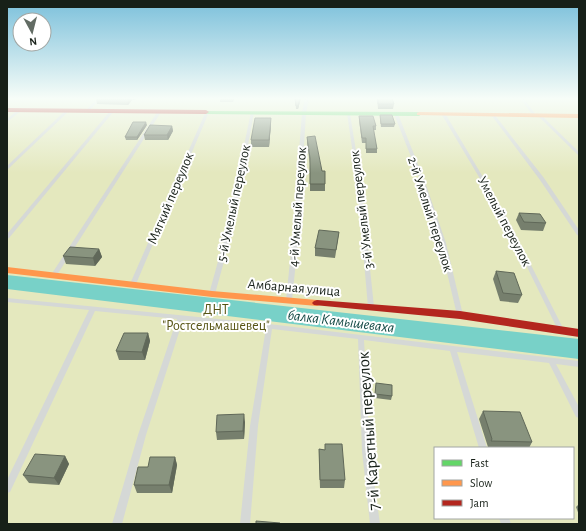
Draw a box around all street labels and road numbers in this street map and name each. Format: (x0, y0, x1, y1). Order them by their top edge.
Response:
street label: 5-й Умелый переулок (215, 143, 253, 263)
street label: 4-й Умелый переулок (287, 146, 309, 268)
street label: 3-й Умелый переулок (348, 149, 376, 270)
street label: Мягкий переулок (145, 150, 197, 246)
street label: 2-й Умелый переулок (405, 155, 455, 274)
street label: Умелый переулок (475, 174, 534, 269)
street label: Амбарная улица (247, 277, 341, 299)
street label: 7-й Каретный переулок (354, 351, 384, 511)

